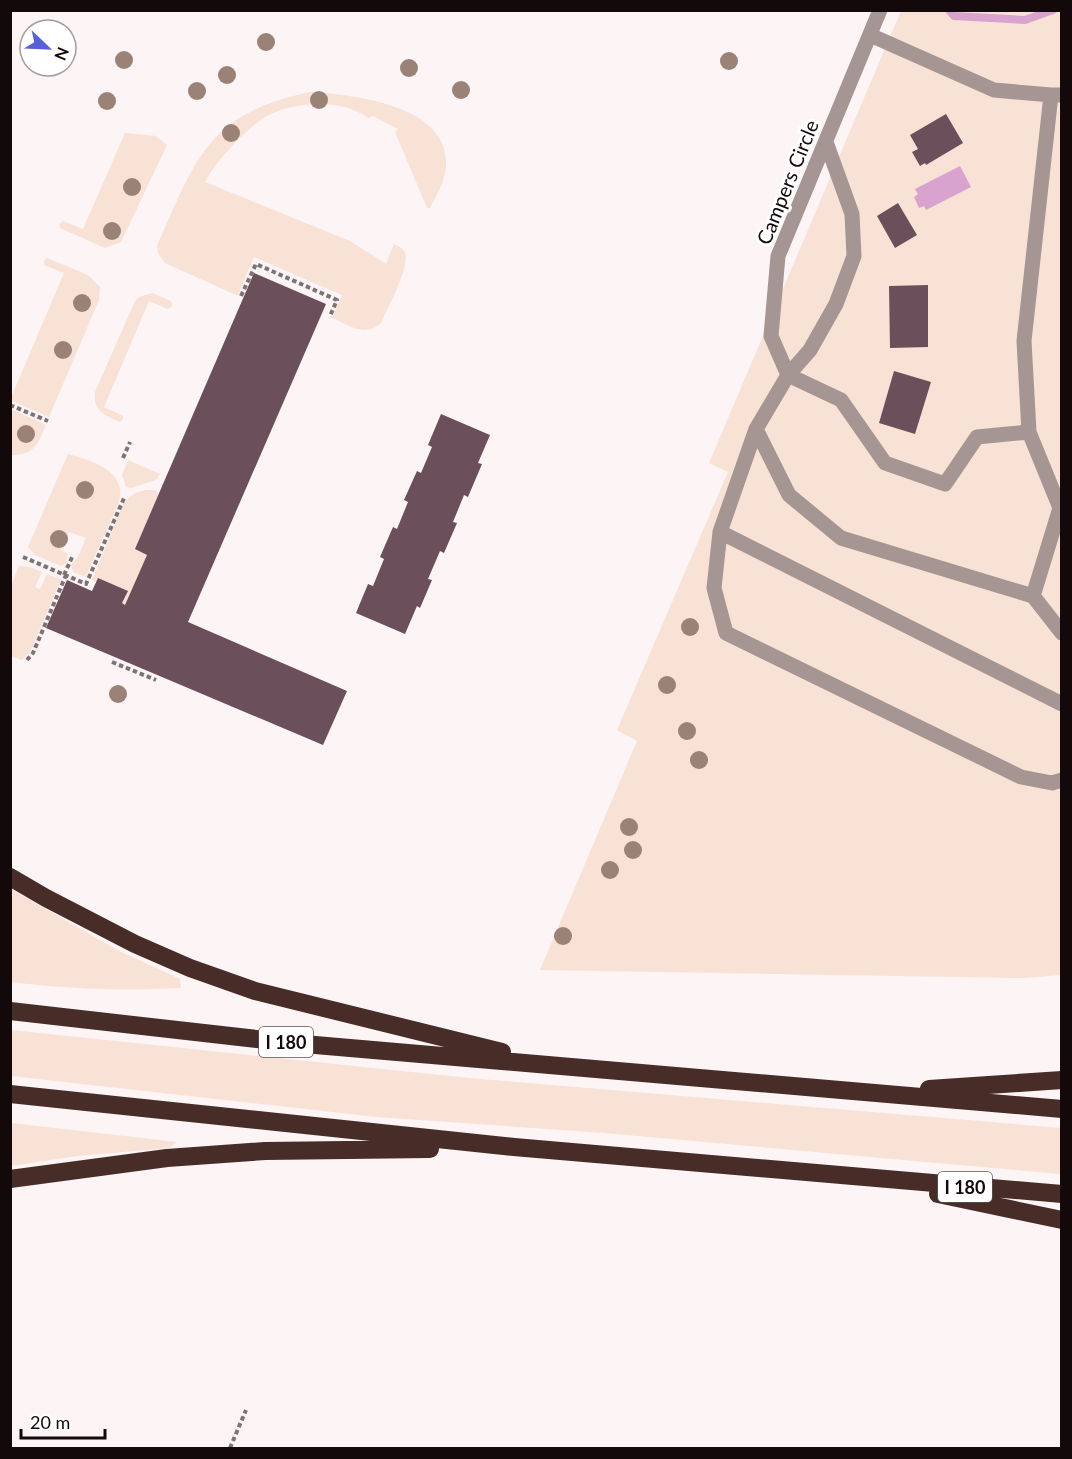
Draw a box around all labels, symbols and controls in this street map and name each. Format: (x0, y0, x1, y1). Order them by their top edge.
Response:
north arrow (18, 18, 78, 78)
text: N (51, 45, 73, 63)
street label: Campers Circle (751, 116, 823, 248)
road number: I 180 (259, 1027, 313, 1057)
road number: I 180 (938, 1172, 992, 1202)
scale bar (21, 1402, 105, 1440)
text: 20 m (30, 1411, 70, 1433)

